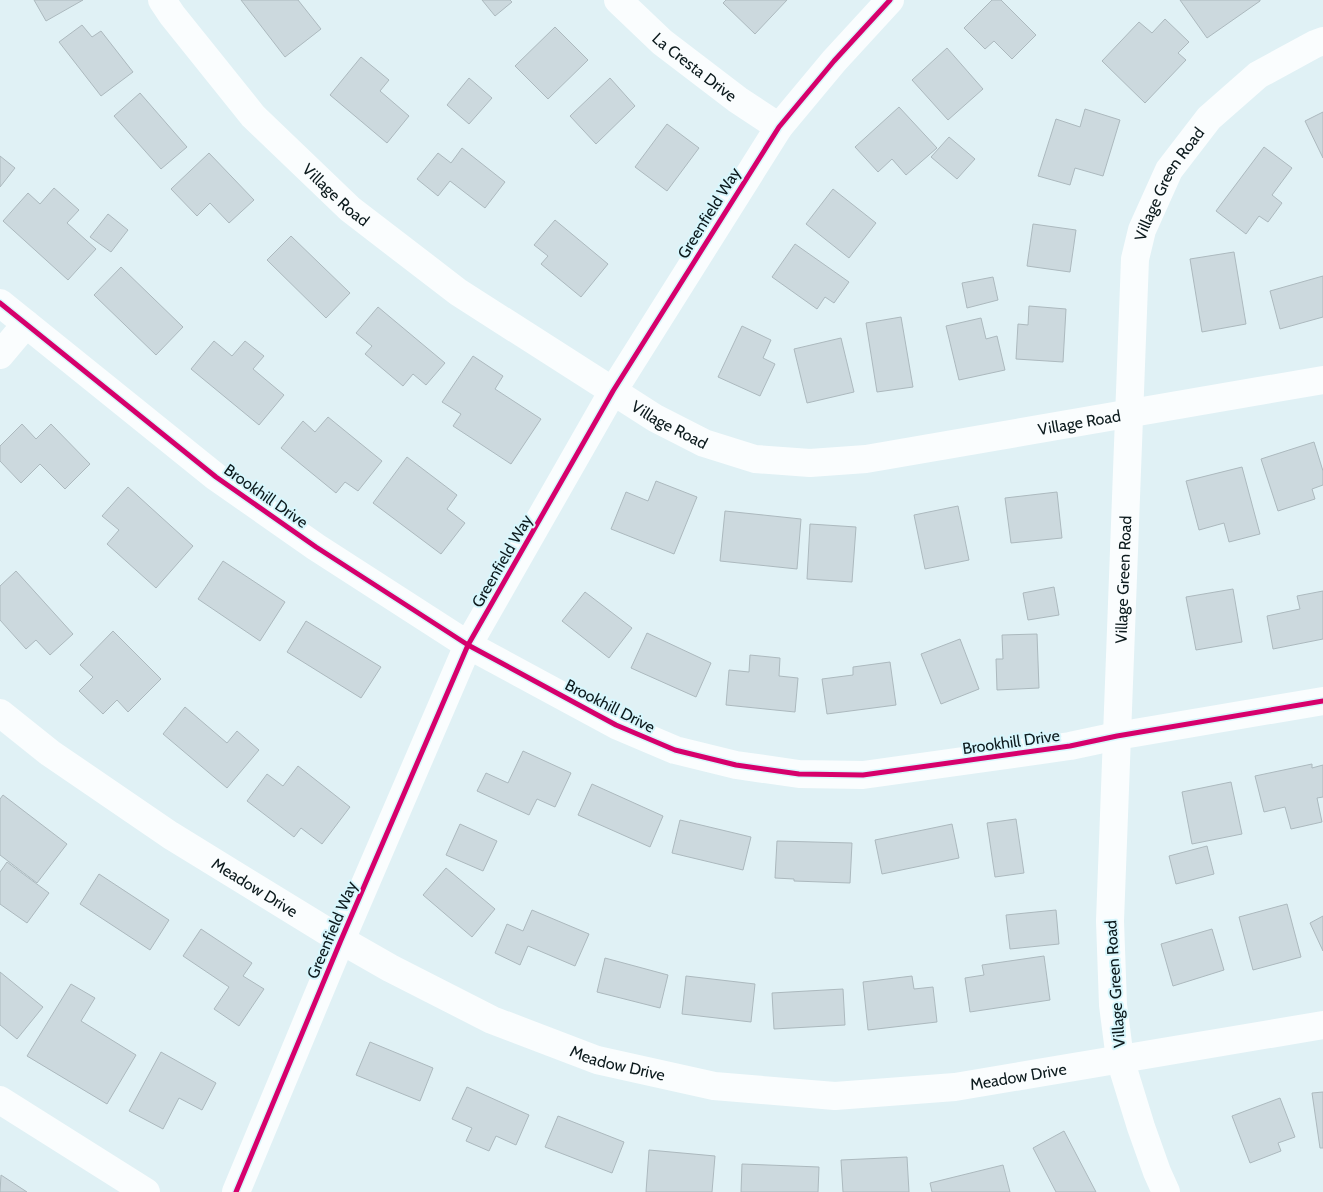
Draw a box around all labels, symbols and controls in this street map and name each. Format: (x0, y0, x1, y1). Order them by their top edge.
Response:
street label: La Cresta Drive (649, 29, 741, 105)
street label: Village Green Road (1130, 123, 1208, 243)
street label: Village Road (299, 159, 373, 230)
street label: Greenfield Way (673, 164, 745, 262)
street label: Village Road (628, 396, 711, 453)
street label: Village Road (1036, 406, 1122, 439)
street label: Brookhill Drive (220, 460, 312, 532)
street label: Greenfield Way (468, 511, 536, 611)
street label: Village Green Road (1111, 515, 1135, 644)
street label: Brookhill Drive (562, 675, 658, 737)
street label: Brookhill Drive (961, 726, 1061, 758)
street label: Meadow Drive (208, 854, 301, 921)
street label: Greenfield Way (303, 879, 361, 981)
street label: Village Green Road (1101, 920, 1129, 1048)
street label: Meadow Drive (567, 1041, 667, 1084)
street label: Meadow Drive (969, 1059, 1068, 1094)

